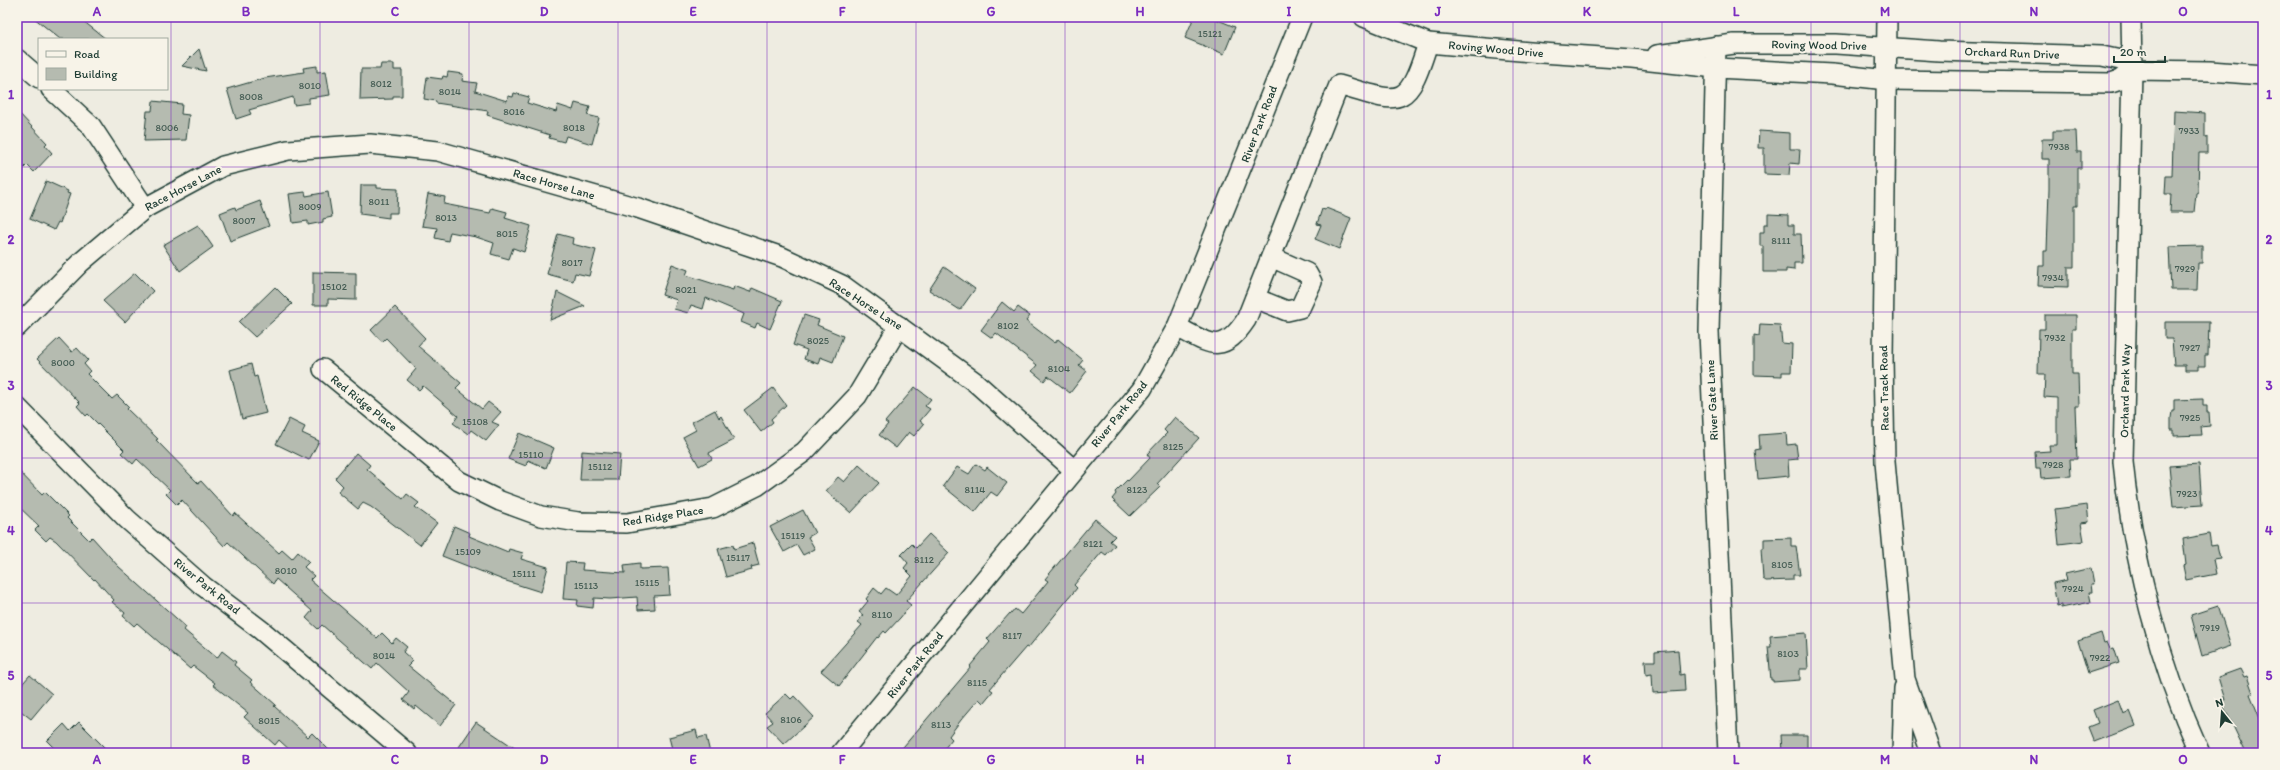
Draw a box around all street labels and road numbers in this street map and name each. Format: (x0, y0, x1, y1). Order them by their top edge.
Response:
street label: Roving Wood Drive (1771, 37, 1867, 53)
street label: Roving Wood Drive (1448, 38, 1544, 60)
street label: Orchard Run Drive (1964, 44, 2060, 62)
street label: River Park Road (1238, 83, 1280, 165)
street label: Race Horse Lane (142, 162, 224, 214)
street label: Race Horse Lane (511, 166, 597, 202)
street label: Race Horse Lane (827, 275, 906, 333)
street label: Orchard Park Way (2117, 344, 2133, 438)
street label: Race Track Road (1876, 345, 1892, 431)
street label: River Gate Lane (1703, 359, 1721, 441)
street label: Red Ridge Place (328, 372, 400, 434)
street label: River Park Road (1088, 378, 1150, 450)
street label: Red Ridge Place (622, 503, 705, 529)
street label: River Park Road (171, 555, 243, 617)
street label: River Park Road (884, 629, 946, 701)

